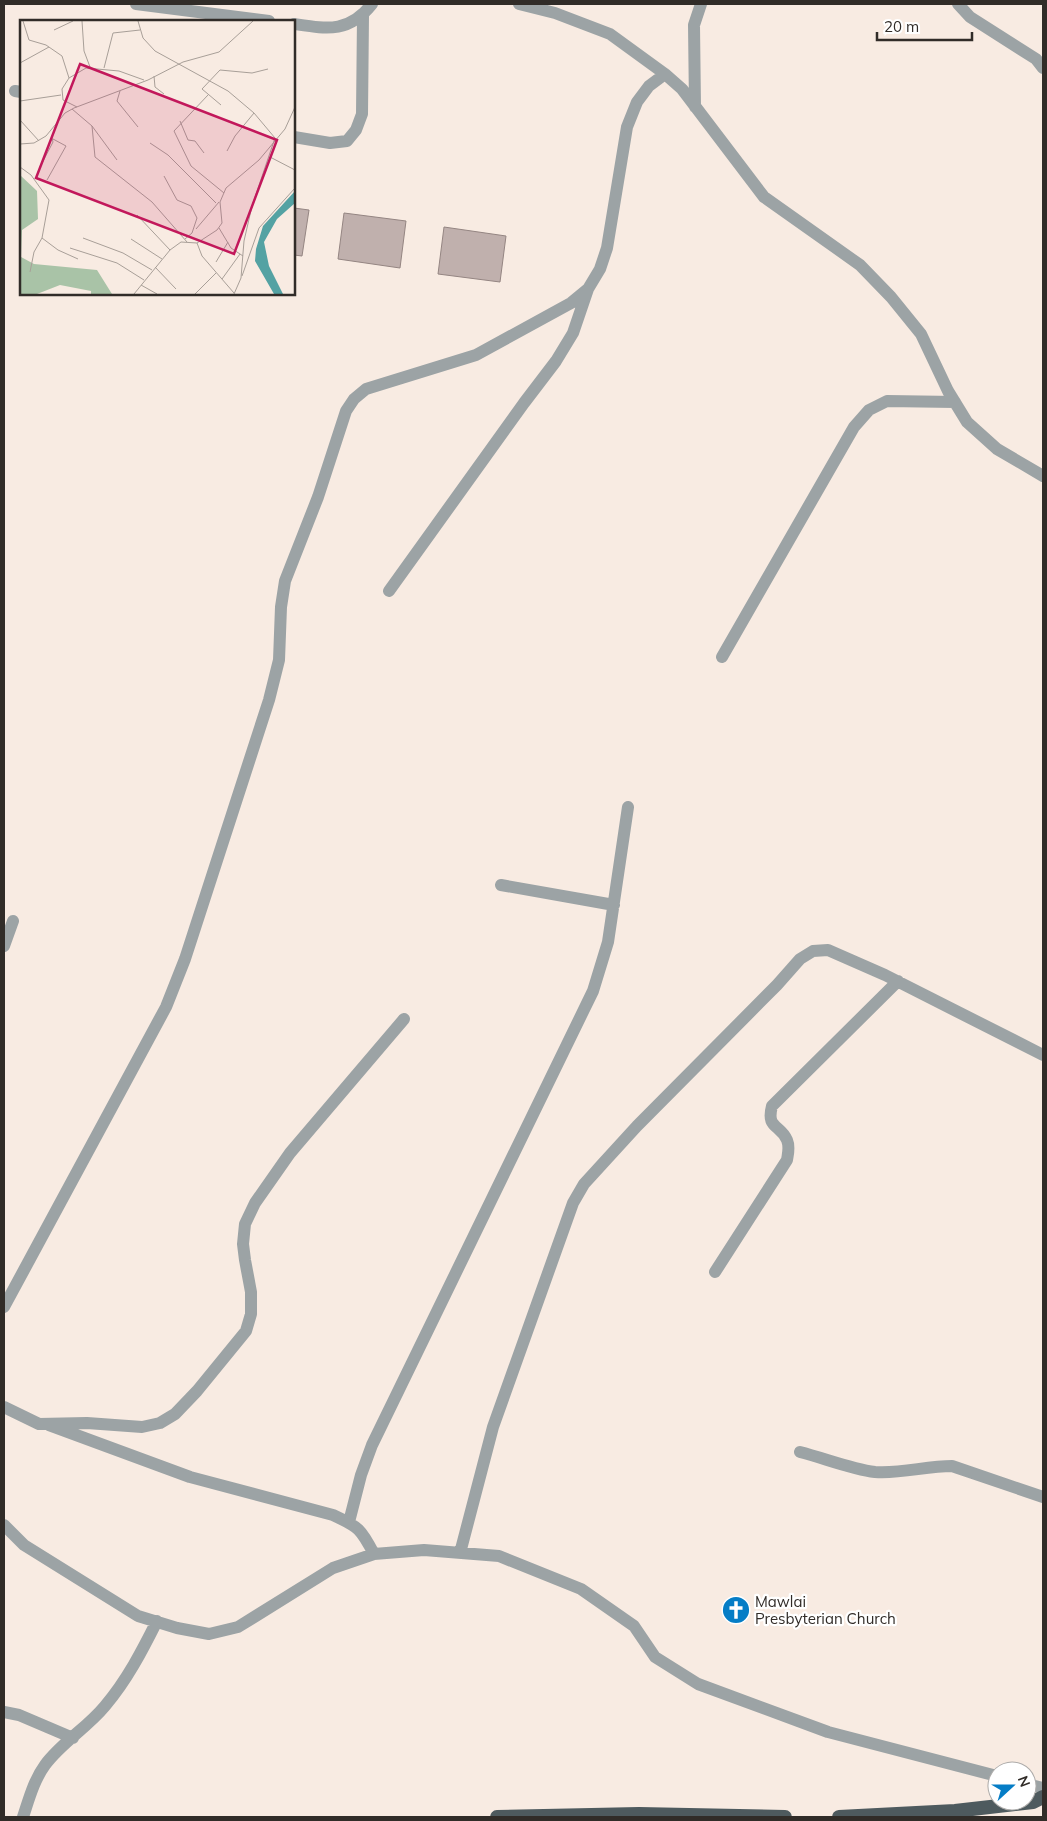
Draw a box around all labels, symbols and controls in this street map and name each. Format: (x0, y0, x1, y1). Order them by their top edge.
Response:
scale bar (877, 10, 972, 42)
text: 20 m (884, 17, 919, 36)
inset map (20, 20, 295, 295)
place label: Mawlai Presbyterian Church (755, 1592, 896, 1628)
church icon: Mawlai Presbyterian Church (721, 1595, 751, 1625)
north arrow (987, 1761, 1037, 1811)
text: N (1014, 1773, 1034, 1790)

